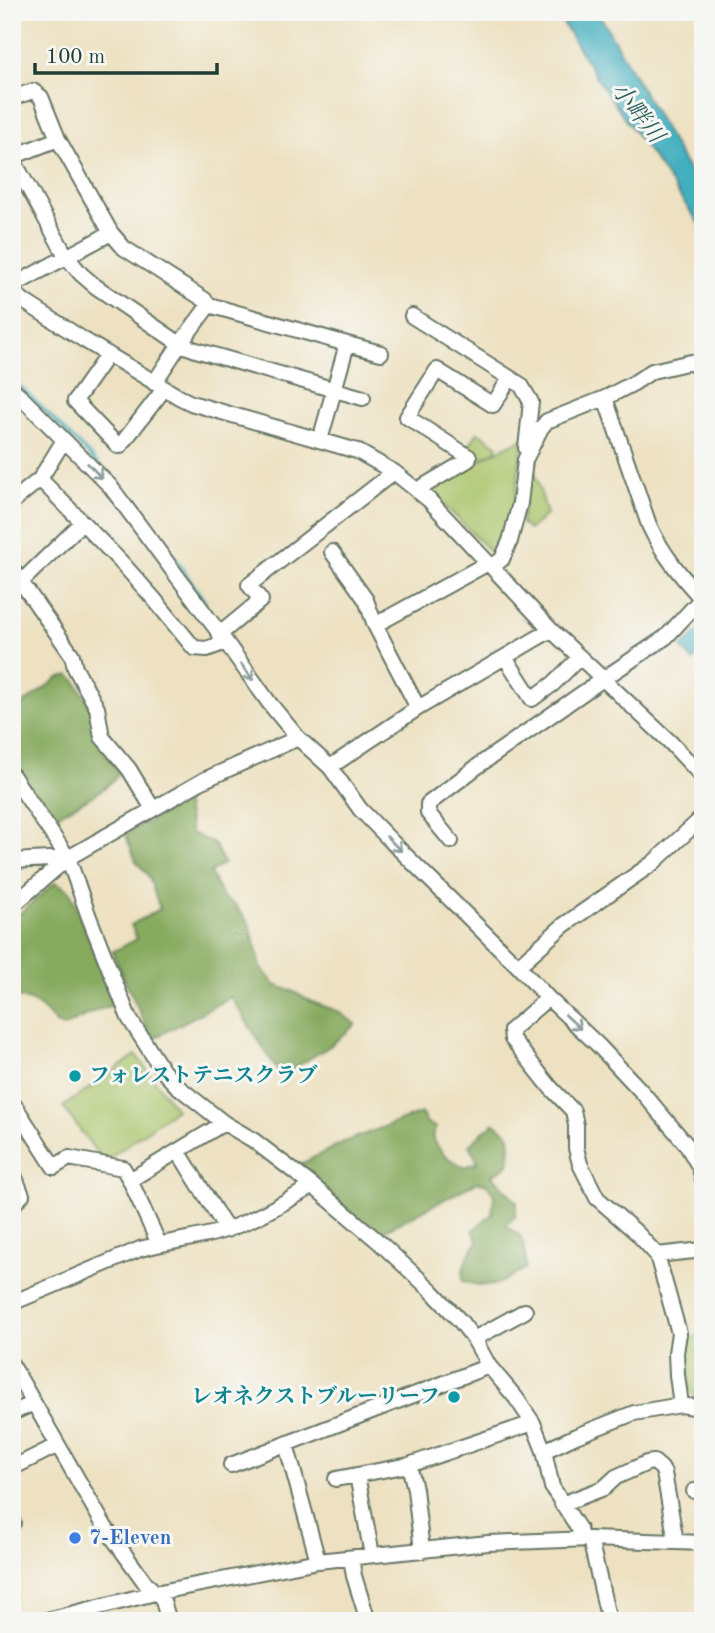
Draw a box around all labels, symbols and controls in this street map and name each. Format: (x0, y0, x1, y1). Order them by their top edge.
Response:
scale bar (35, 32, 217, 76)
text: 100 m (46, 47, 105, 68)
water label: 小畔川 (607, 78, 671, 150)
one-way arrow (86, 462, 103, 479)
one-way arrow (240, 662, 254, 681)
one-way arrow (386, 835, 403, 852)
one-way arrow (564, 1014, 582, 1030)
place label: フォレストテニスクラブ (89, 1064, 317, 1087)
marker: フォレストテニスクラブ (67, 1068, 83, 1084)
place label: レオネクストブルーリーフ (191, 1384, 440, 1408)
marker: レオネクストブルーリーフ (446, 1389, 462, 1405)
place label: 7-Eleven (89, 1528, 171, 1549)
marker: 7-Eleven (67, 1530, 83, 1546)

